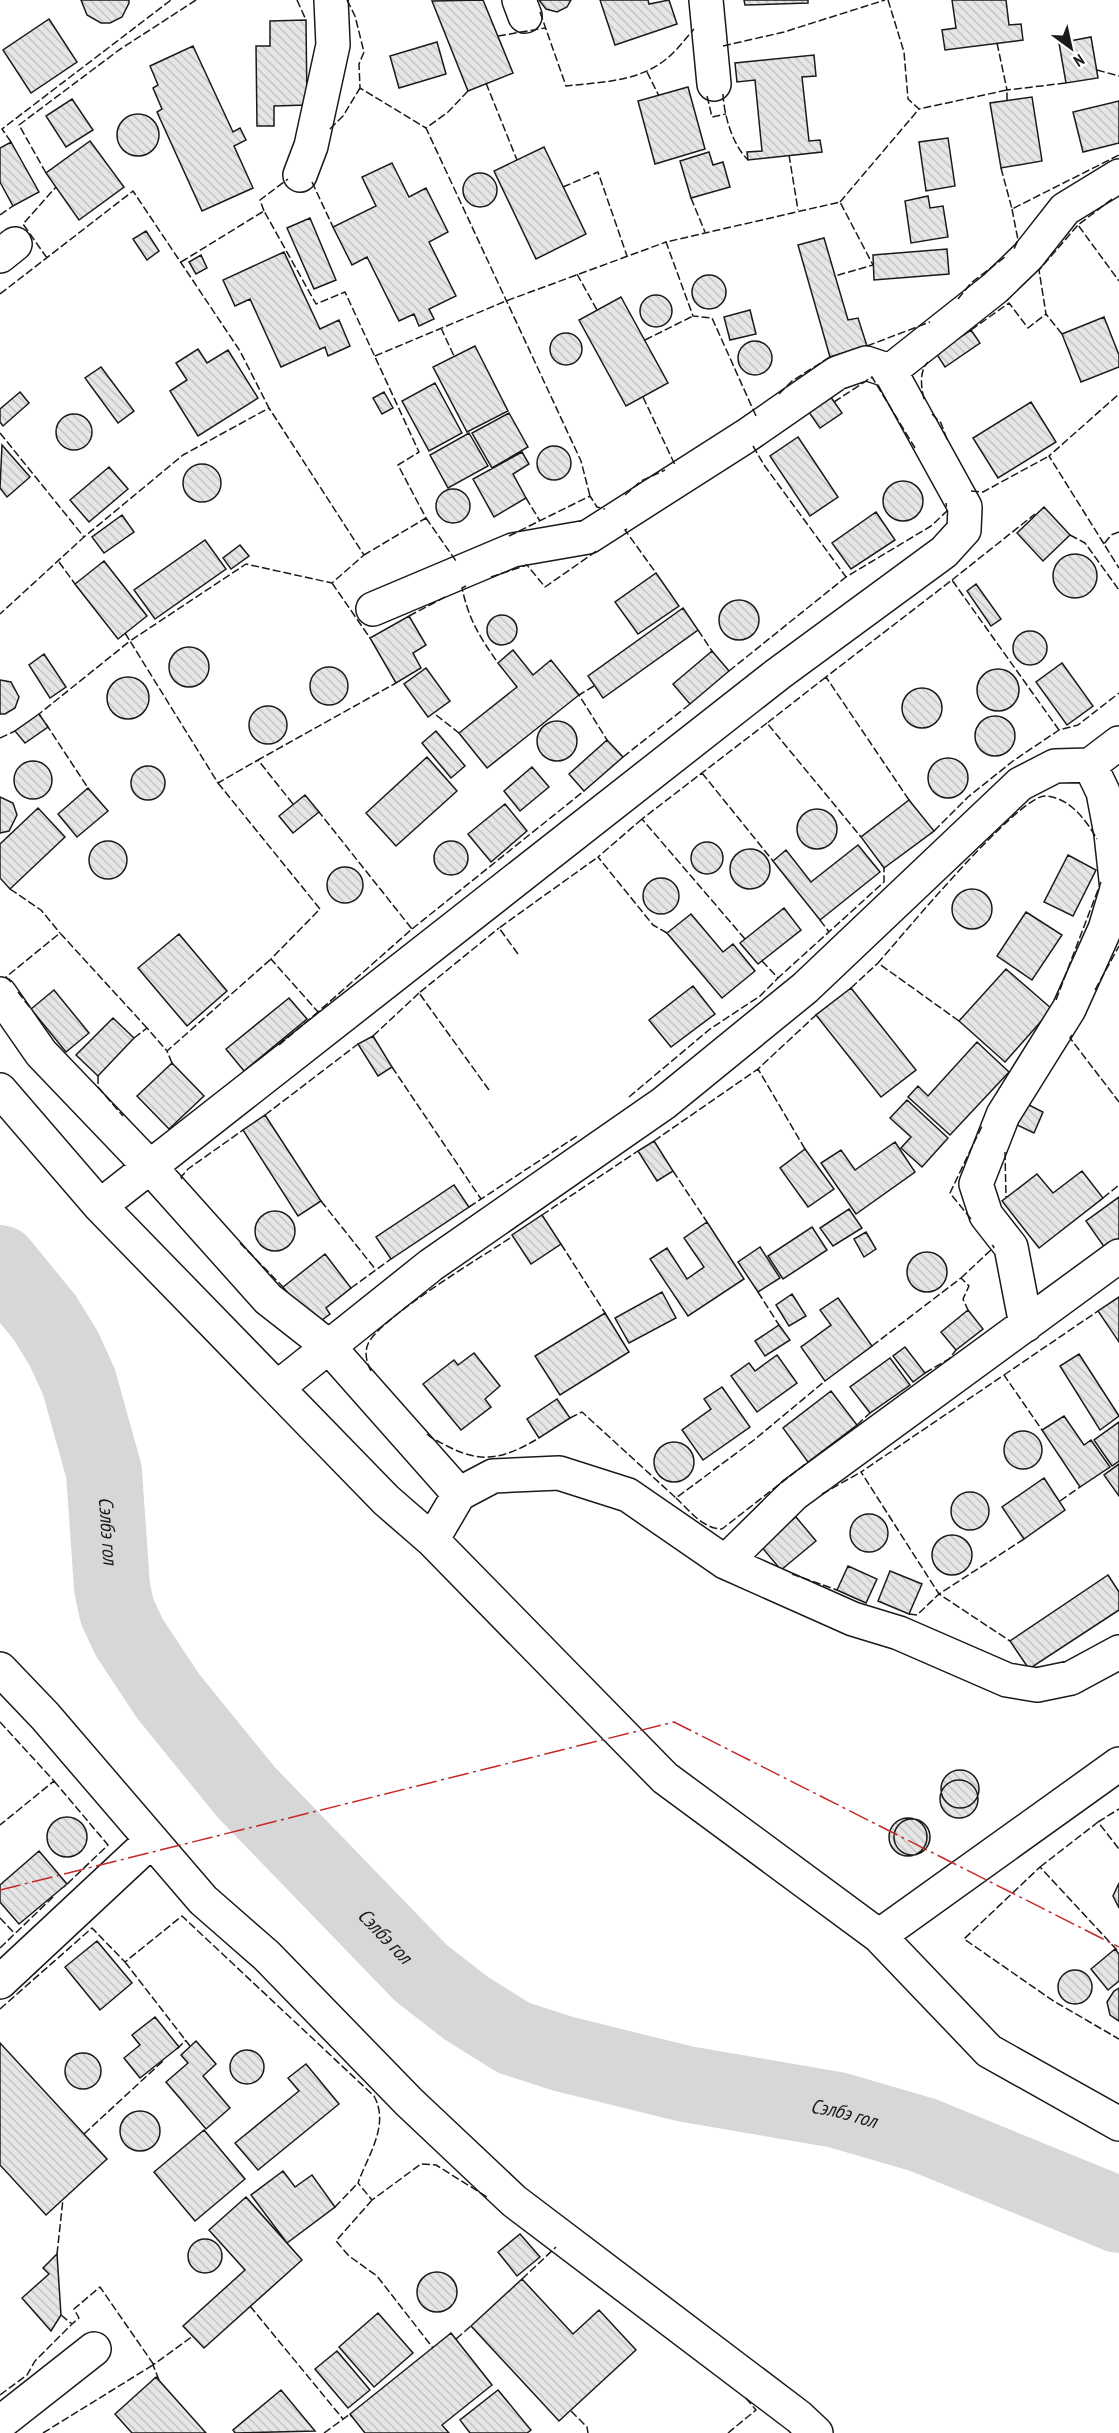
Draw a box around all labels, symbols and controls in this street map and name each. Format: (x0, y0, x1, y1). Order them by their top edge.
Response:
north arrow (1041, 18, 1101, 78)
text: N (1070, 50, 1088, 71)
water label: Сэлбэ гол (93, 1496, 124, 1567)
water label: Сэлбэ гол (352, 1903, 419, 1971)
water label: Сэлбэ гол (809, 2093, 882, 2134)

